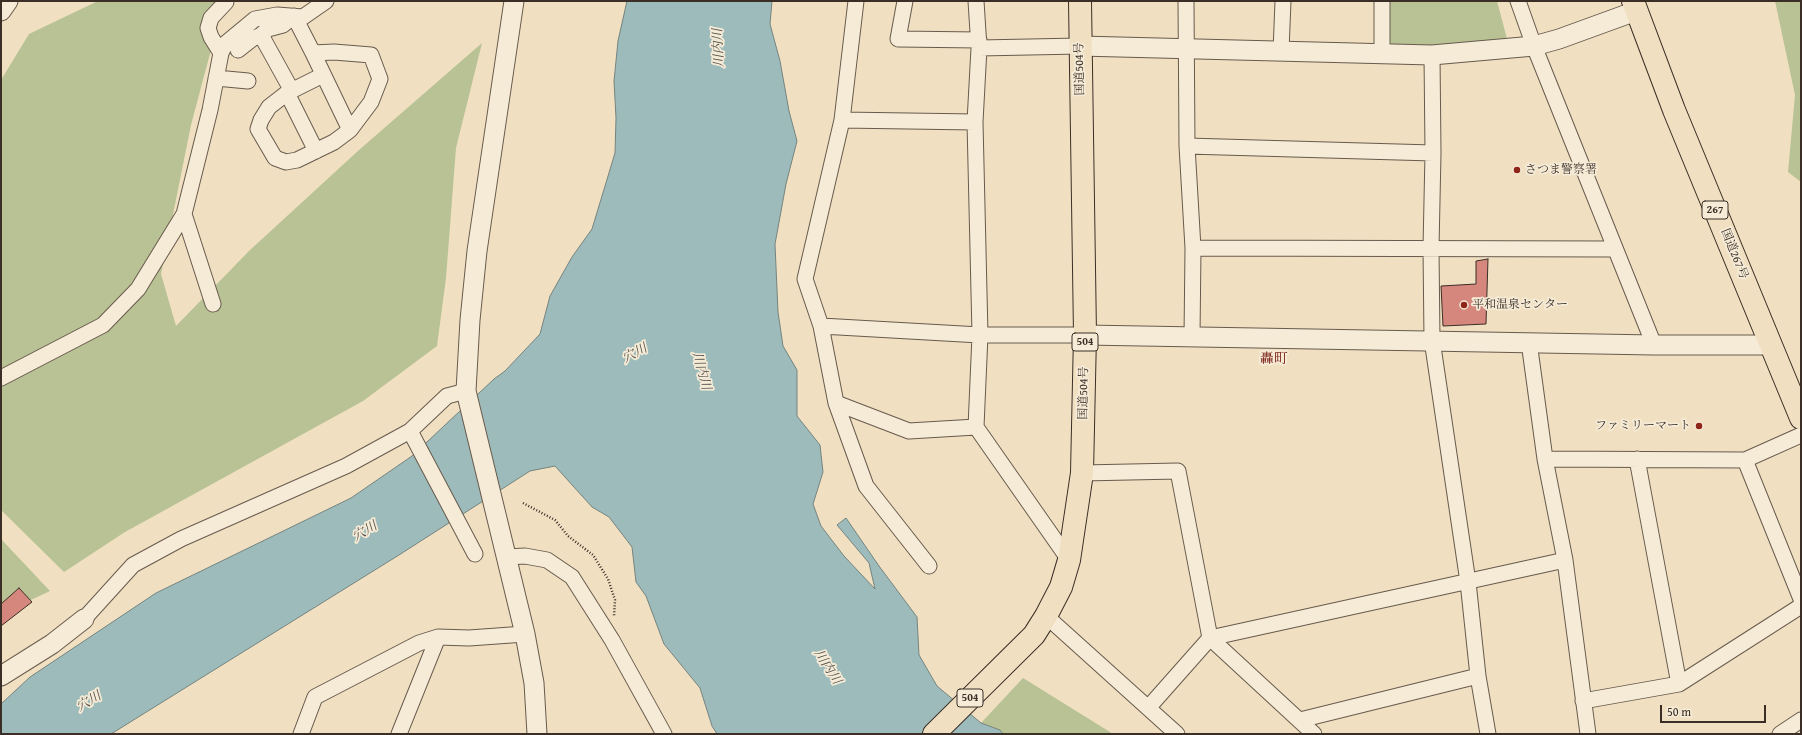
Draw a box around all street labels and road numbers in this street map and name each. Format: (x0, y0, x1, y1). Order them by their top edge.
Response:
street label: 国道504号 (1072, 42, 1088, 96)
road number: 267 (1702, 201, 1728, 219)
street label: 国道267号 (1717, 227, 1751, 281)
road number: 504 (1072, 333, 1098, 351)
street label: 国道504号 (1076, 366, 1092, 420)
road number: 504 (957, 689, 983, 707)

